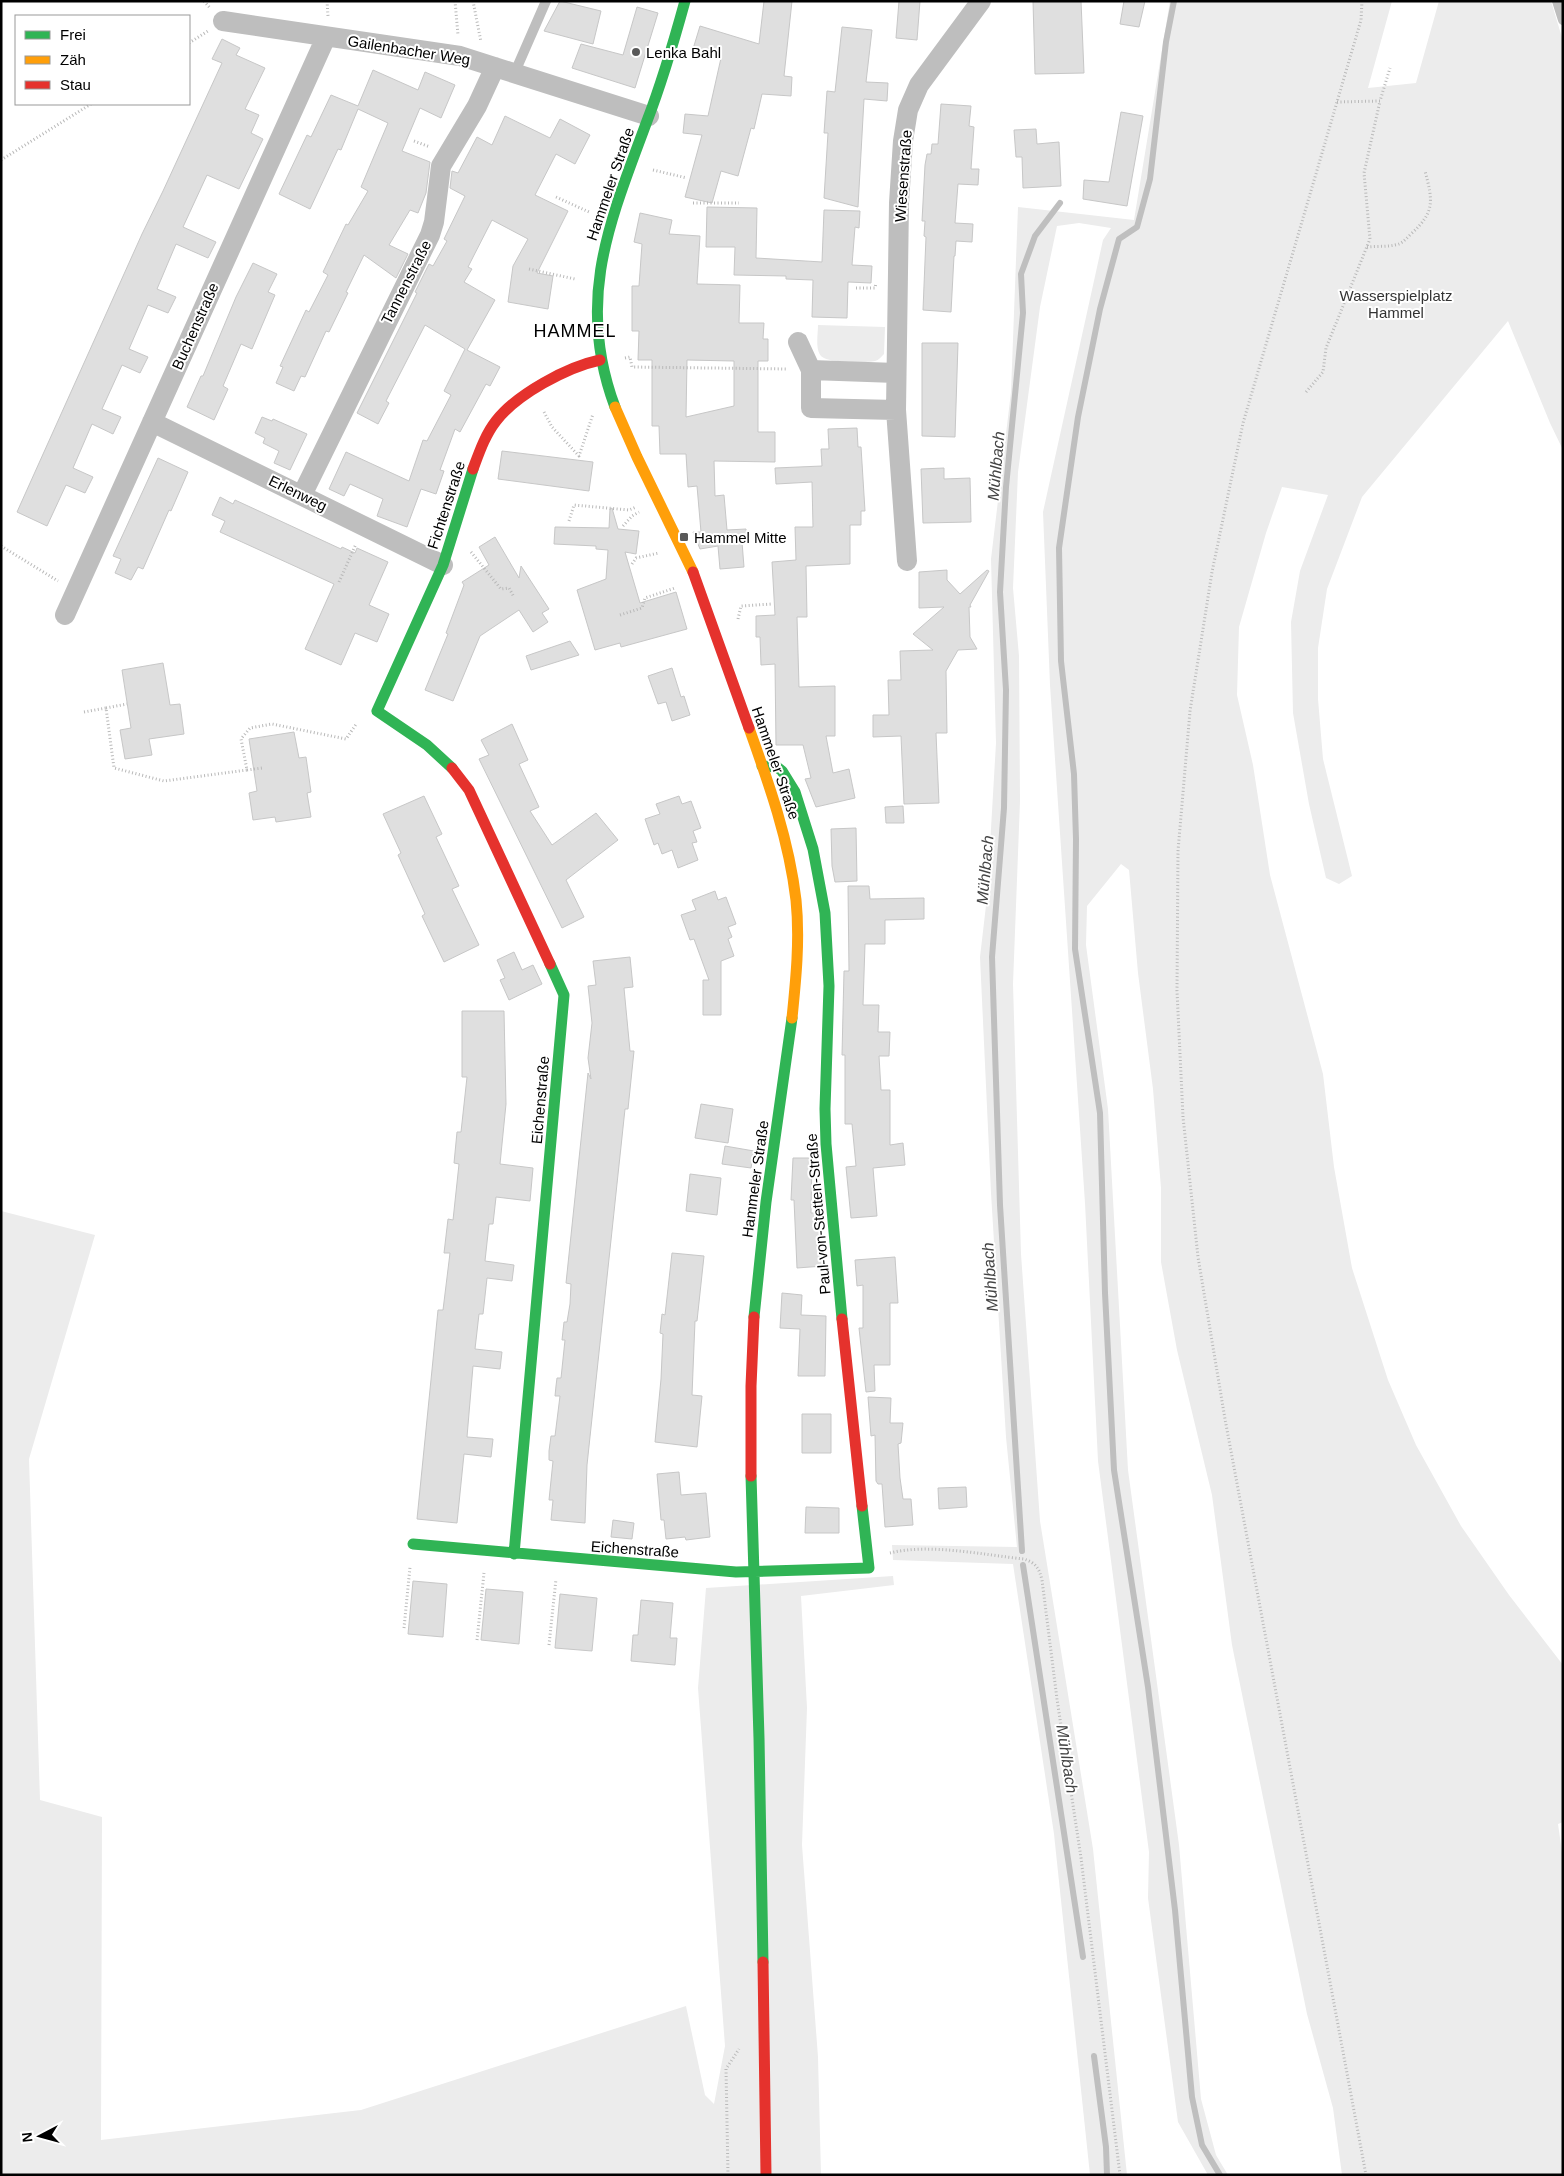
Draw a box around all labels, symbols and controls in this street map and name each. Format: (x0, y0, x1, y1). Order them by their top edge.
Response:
legend (15, 15, 190, 105)
text: Frei (60, 26, 86, 43)
street label: Gailenbacher Weg (346, 32, 472, 68)
place label: Lenka Bahl (646, 44, 721, 61)
marker: Lenka Bahl (630, 46, 642, 58)
text: Zäh (60, 51, 86, 68)
text: Stau (60, 76, 91, 93)
street label: Hammeler Straße (583, 125, 637, 243)
street label: Wiesenstraße (891, 129, 915, 223)
street label: Tannenstraße (378, 237, 434, 327)
street label: Buchenstraße (168, 280, 222, 372)
park label: Wasserspielplatz Hammel (1340, 287, 1452, 321)
district label: HAMMEL (533, 321, 617, 341)
water label: Mühlbach (985, 431, 1007, 501)
street label: Fichtenstraße (424, 459, 468, 551)
street label: Erlenweg (266, 472, 330, 514)
place label: Hammel Mitte (694, 529, 787, 546)
marker: Hammel Mitte (678, 531, 690, 543)
street label: Hammeler Straße (749, 704, 803, 822)
water label: Mühlbach (974, 835, 996, 905)
street label: Eichenstraße (528, 1055, 552, 1145)
street label: Hammeler Straße (738, 1119, 772, 1239)
street label: Paul-von-Stetten-Straße (802, 1133, 834, 1295)
water label: Mühlbach (979, 1242, 1001, 1312)
street label: Eichenstraße (590, 1537, 680, 1561)
water label: Mühlbach (1053, 1723, 1081, 1795)
north arrow (15, 2111, 65, 2161)
text: N (19, 2131, 36, 2143)

